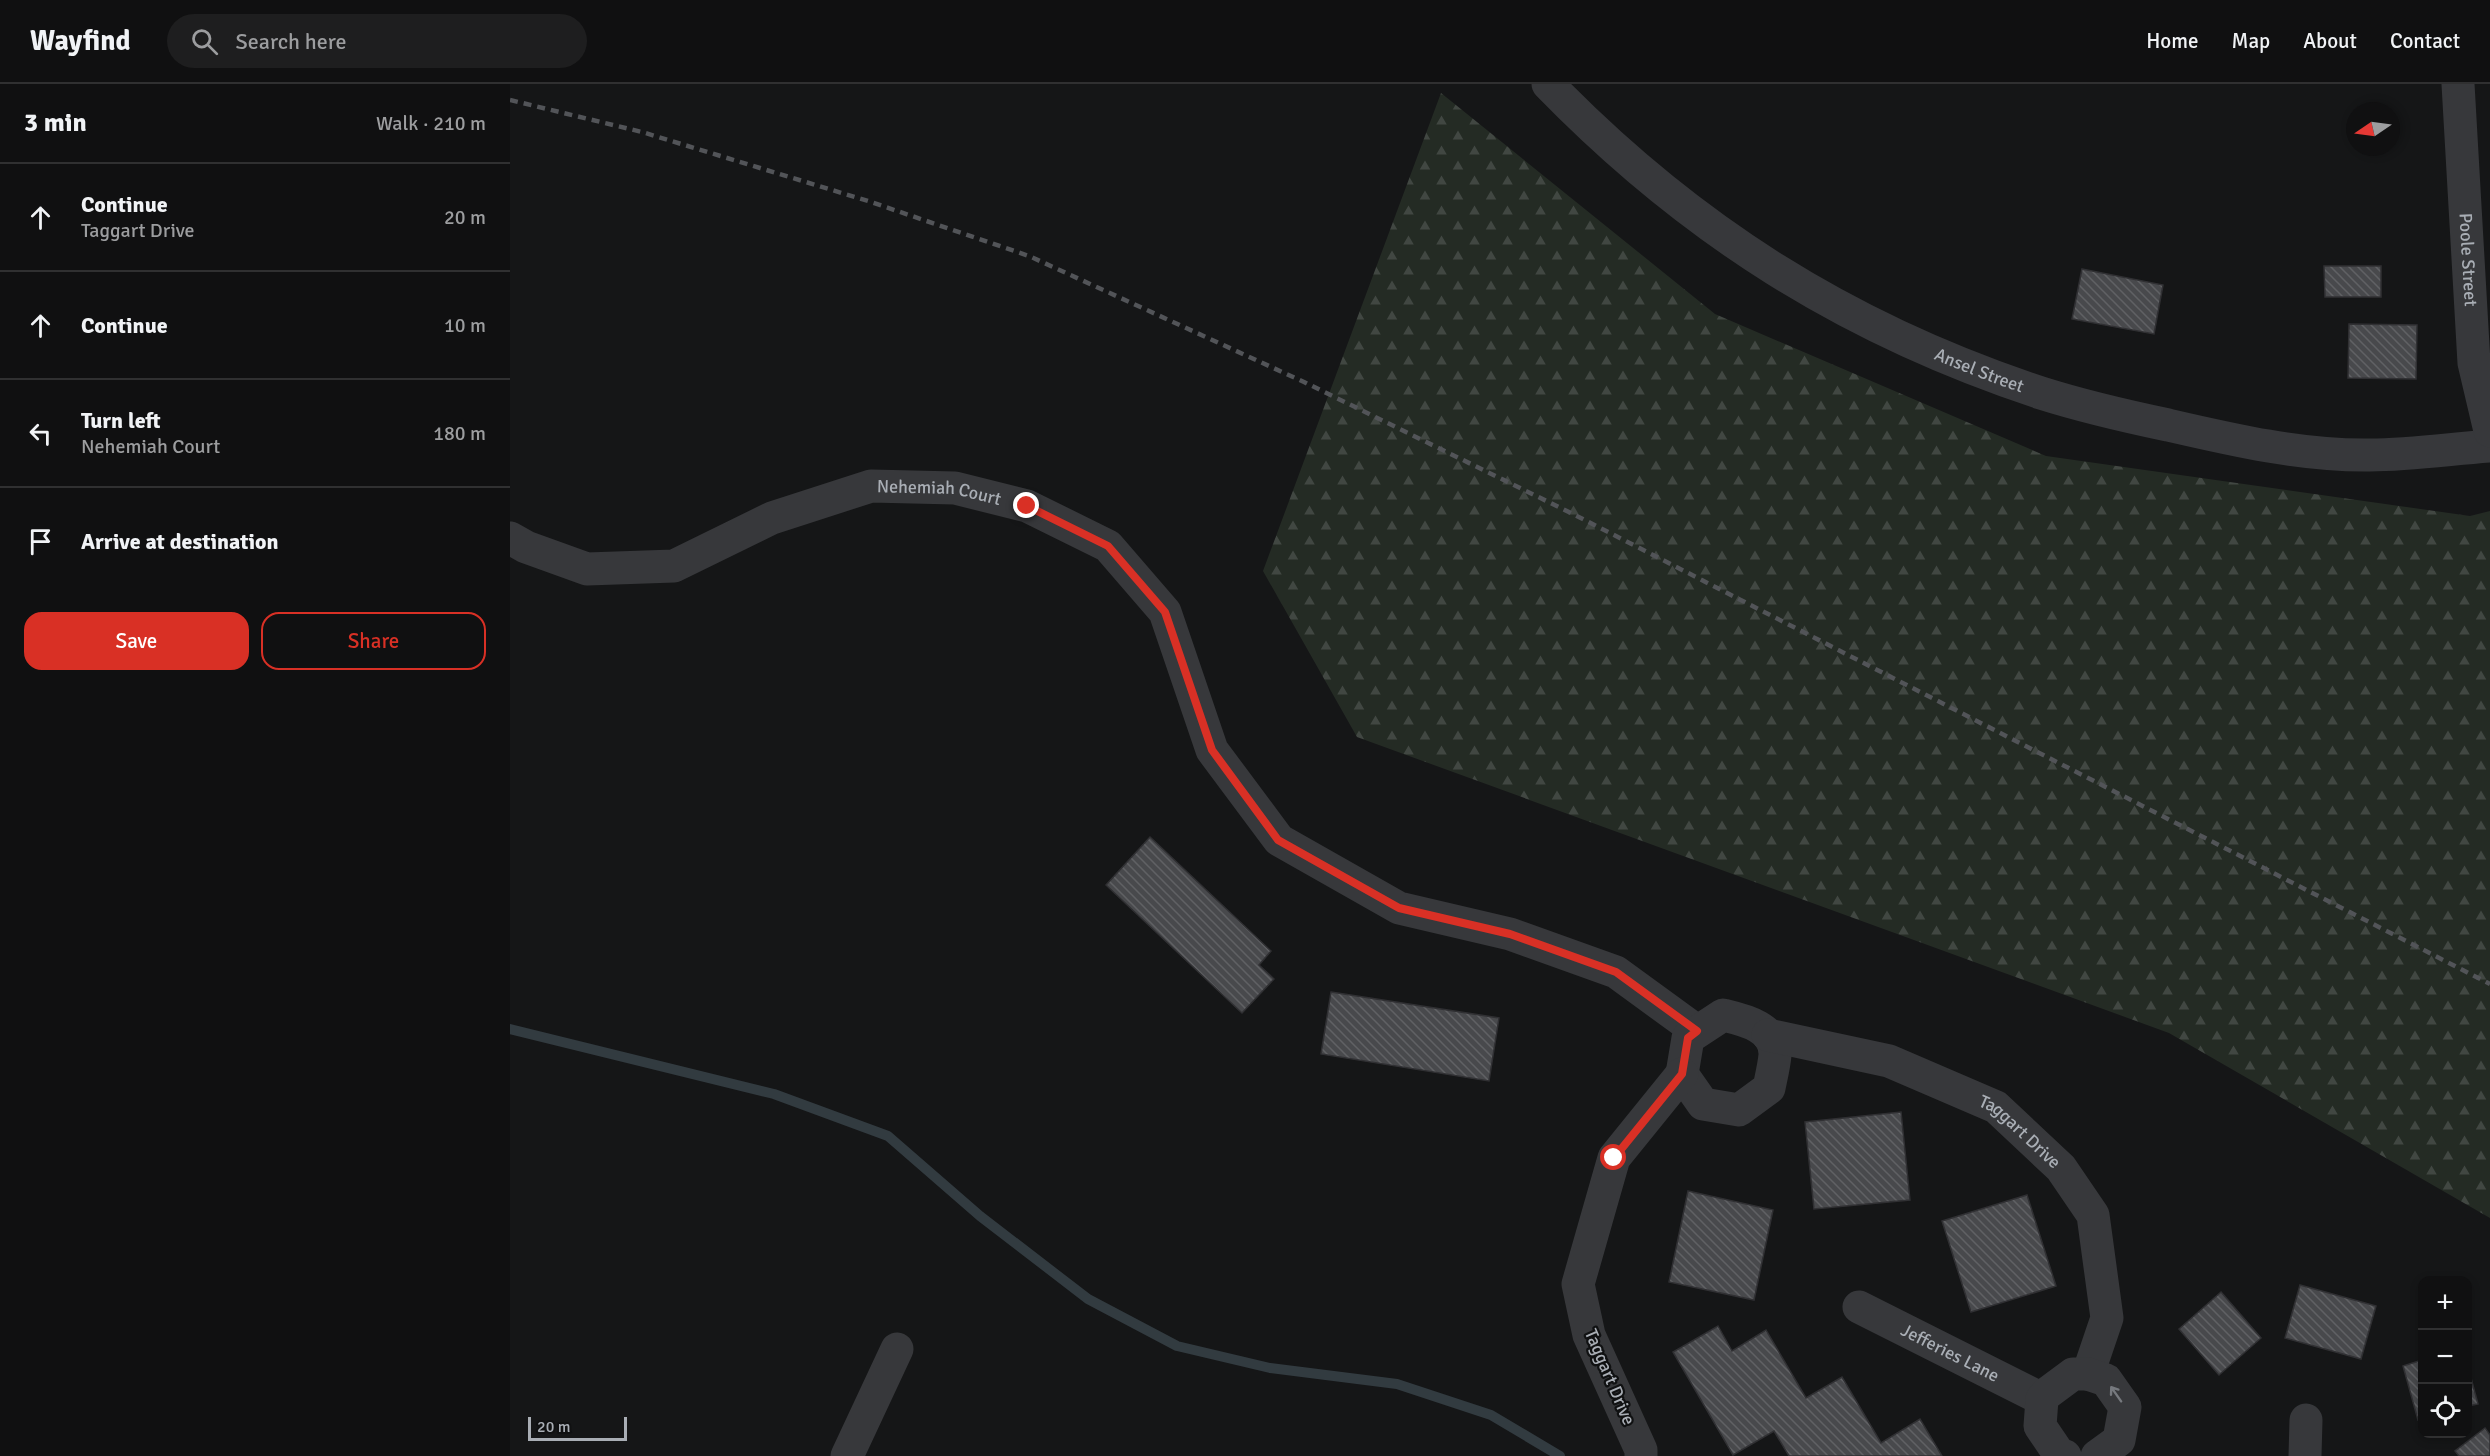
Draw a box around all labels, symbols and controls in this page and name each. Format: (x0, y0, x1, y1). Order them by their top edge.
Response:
search box (167, 14, 587, 68)
text: Wayfind (30, 24, 131, 58)
icon: search (188, 25, 221, 58)
text: Search here (236, 28, 347, 55)
text: Home (2146, 28, 2199, 54)
text: Map (2232, 28, 2270, 54)
text: About (2303, 28, 2357, 54)
text: Contact (2390, 28, 2460, 54)
north arrow (2346, 102, 2400, 156)
text: 3 min (24, 107, 87, 139)
text: Walk · 210 m (376, 111, 486, 136)
text: Continue (81, 191, 168, 218)
icon: ahead (24, 201, 57, 234)
text: 20 m (444, 205, 486, 230)
street label: Poole Street (2454, 212, 2482, 307)
text: Taggart Drive (81, 218, 195, 243)
icon: ahead (24, 309, 57, 342)
text: Continue (81, 312, 168, 339)
text: 10 m (444, 313, 486, 338)
street label: Ansel Street (1931, 343, 2027, 397)
text: Turn left (81, 407, 161, 434)
icon: left (24, 417, 57, 450)
text: 180 m (433, 421, 486, 446)
text: Nehemiah Court (81, 434, 220, 459)
street label: Nehemiah Court (877, 475, 1004, 510)
route end (1013, 492, 1039, 518)
icon: arrive (24, 525, 57, 558)
text: Arrive at destination (81, 528, 278, 555)
button: Save (24, 612, 249, 670)
button: Share (261, 612, 486, 670)
street label: Taggart Drive (1976, 1090, 2065, 1173)
route start (1600, 1144, 1626, 1170)
map controls (2418, 1276, 2472, 1438)
button: + (2418, 1276, 2472, 1330)
street label: Jefferies Lane (1897, 1319, 2003, 1387)
street label: Taggart Drive (1580, 1326, 1640, 1428)
button: − (2418, 1330, 2472, 1384)
button: locate (2418, 1384, 2472, 1438)
one-way arrow (2109, 1386, 2122, 1402)
scale bar (528, 1414, 627, 1442)
text: 20 m (537, 1417, 571, 1437)

